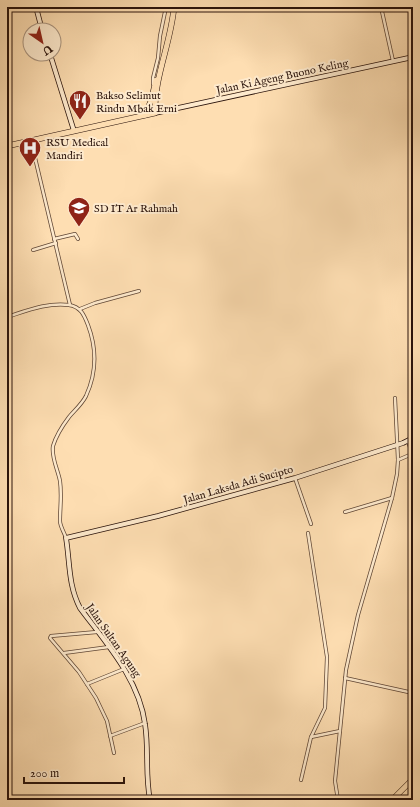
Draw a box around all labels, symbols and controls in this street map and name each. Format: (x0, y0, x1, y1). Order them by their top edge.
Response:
north arrow (22, 22, 62, 62)
text: U (39, 40, 56, 58)
street label: Jalan Ki Ageng Buono Keling (213, 56, 351, 98)
restaurant icon: Bakso Selimut Rindu Mbak Erni (67, 88, 93, 121)
place label: Bakso Selimut Rindu Mbak Erni (96, 89, 177, 116)
hospital icon: RSU Medical Mandiri (17, 135, 43, 168)
place label: RSU Medical Mandiri (46, 136, 108, 163)
school or university icon: SD IT Ar Rahmah (66, 195, 92, 228)
place label: SD IT Ar Rahmah (94, 202, 178, 216)
street label: Jalan Laksda Adi Sucipto (180, 463, 295, 508)
street label: Jalan Sultan Agung (81, 599, 144, 681)
scale bar (24, 759, 124, 785)
text: 200 m (30, 766, 59, 781)

